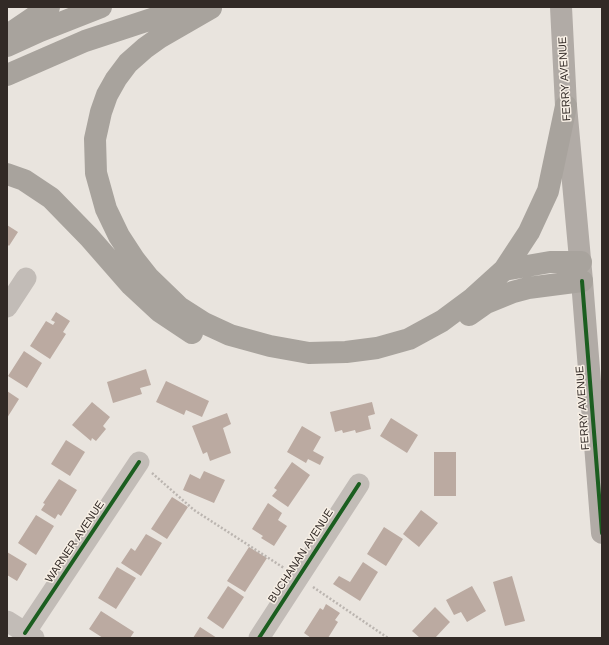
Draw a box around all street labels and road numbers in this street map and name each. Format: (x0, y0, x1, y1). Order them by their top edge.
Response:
street label: FERRY AVENUE (556, 36, 574, 122)
street label: FERRY AVENUE (573, 365, 593, 451)
street label: WARNER AVENUE (43, 499, 107, 585)
street label: BUCHANAN AVENUE (266, 507, 336, 605)

